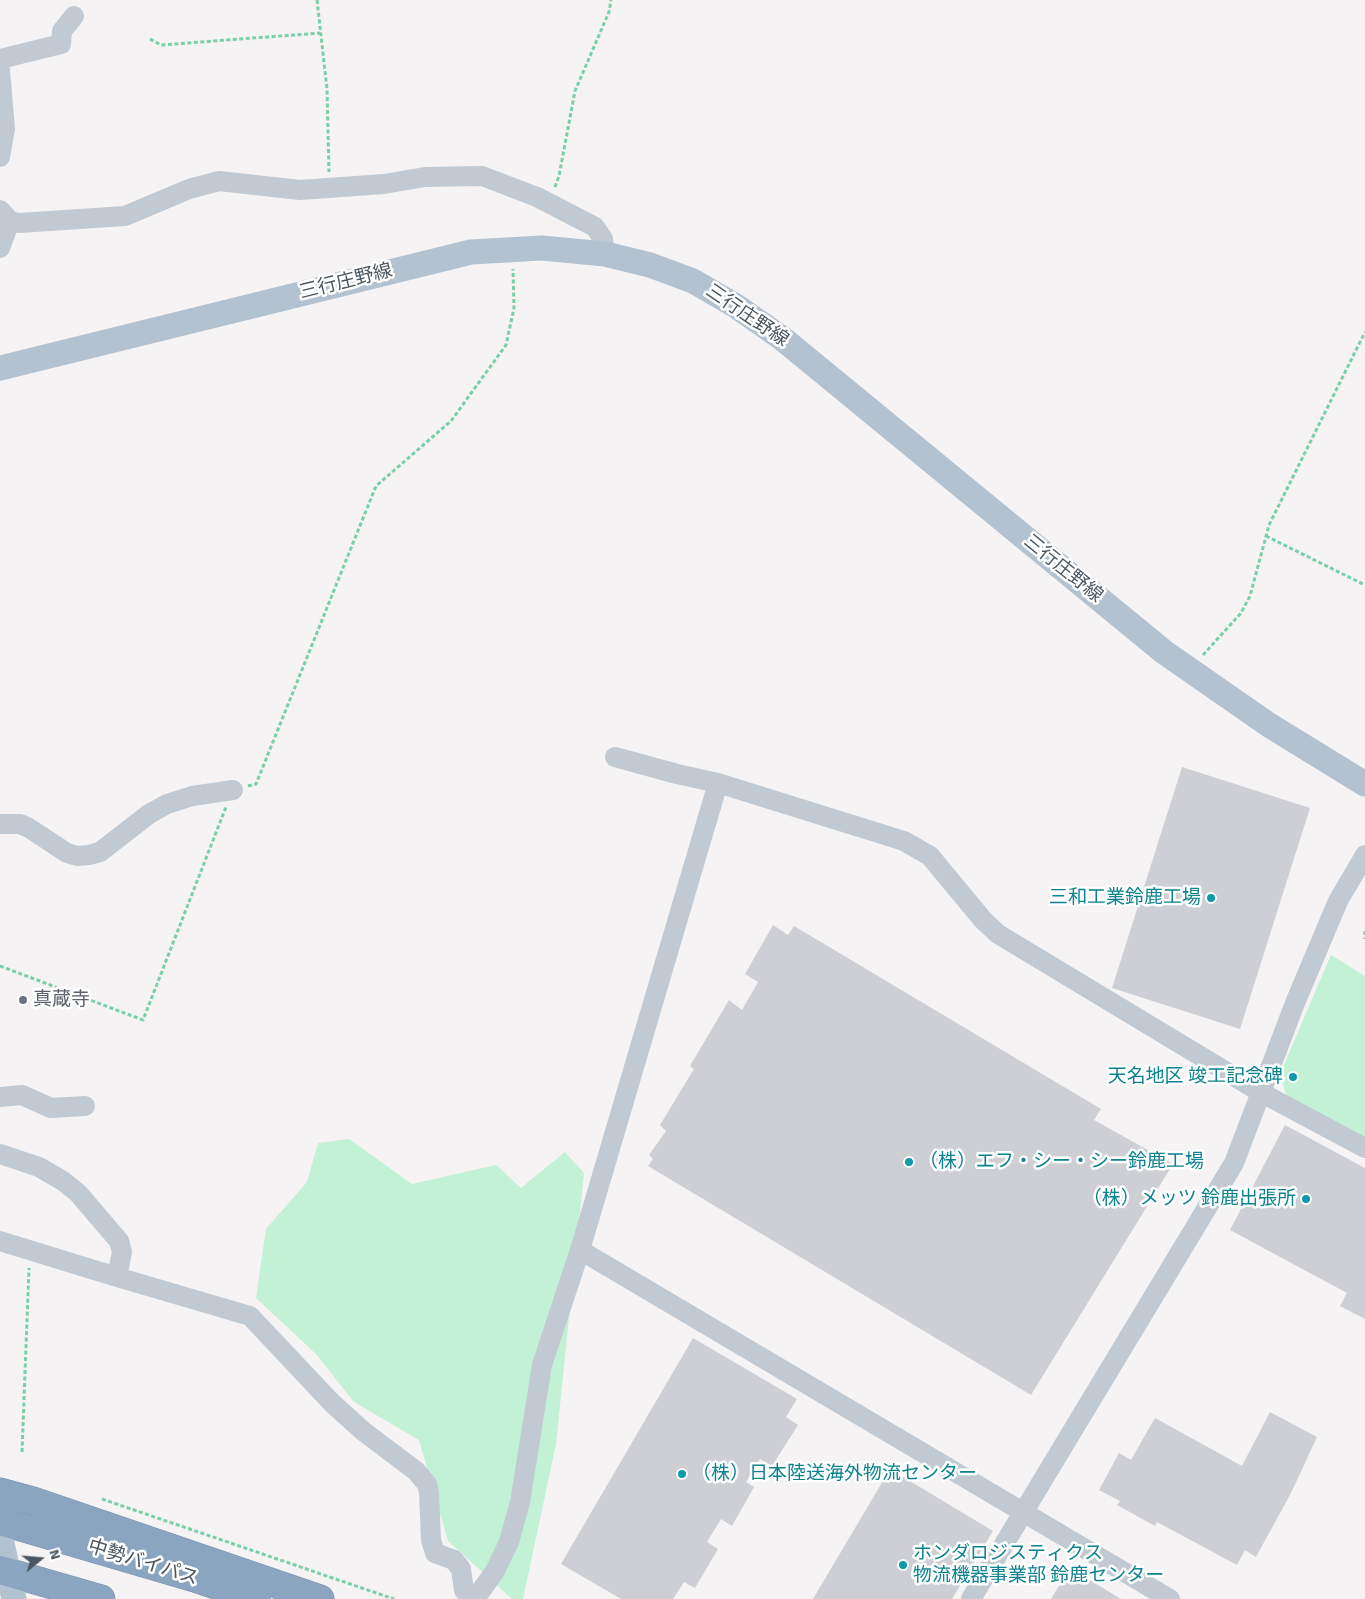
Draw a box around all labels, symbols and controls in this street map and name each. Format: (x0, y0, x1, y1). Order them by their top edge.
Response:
street label: 三行庄野線 (297, 259, 395, 305)
street label: 三行庄野線 (701, 280, 793, 352)
street label: 三行庄野線 (1019, 530, 1107, 608)
place label: 三和工業鈴鹿工場 (1049, 887, 1201, 909)
marker: 三和工業鈴鹿工場 (1205, 892, 1217, 904)
place label: 真蔵寺 (33, 989, 90, 1011)
marker: 真蔵寺 (17, 994, 29, 1006)
place label: 天名地区 竣工記念碑 (1108, 1066, 1283, 1088)
marker: 天名地区 竣工記念碑 (1287, 1071, 1299, 1083)
place label: （株）エフ・シー・シー鈴鹿工場 (919, 1151, 1204, 1173)
marker: （株）エフ・シー・シー鈴鹿工場 (903, 1156, 915, 1168)
place label: （株）メッツ 鈴鹿出張所 (1083, 1188, 1296, 1210)
marker: （株）メッツ 鈴鹿出張所 (1300, 1193, 1312, 1205)
place label: （株）日本陸送海外物流センター (692, 1463, 977, 1485)
marker: （株）日本陸送海外物流センター (676, 1468, 688, 1480)
north arrow (15, 1534, 65, 1584)
street label: 中勢バイパス (85, 1535, 201, 1591)
place label: ホンダロジスティクス 物流機器事業部 鈴鹿センター (913, 1543, 1164, 1587)
text: N (45, 1547, 64, 1562)
marker: ホンダロジスティクス 物流機器事業部 鈴鹿センター (897, 1559, 909, 1571)

